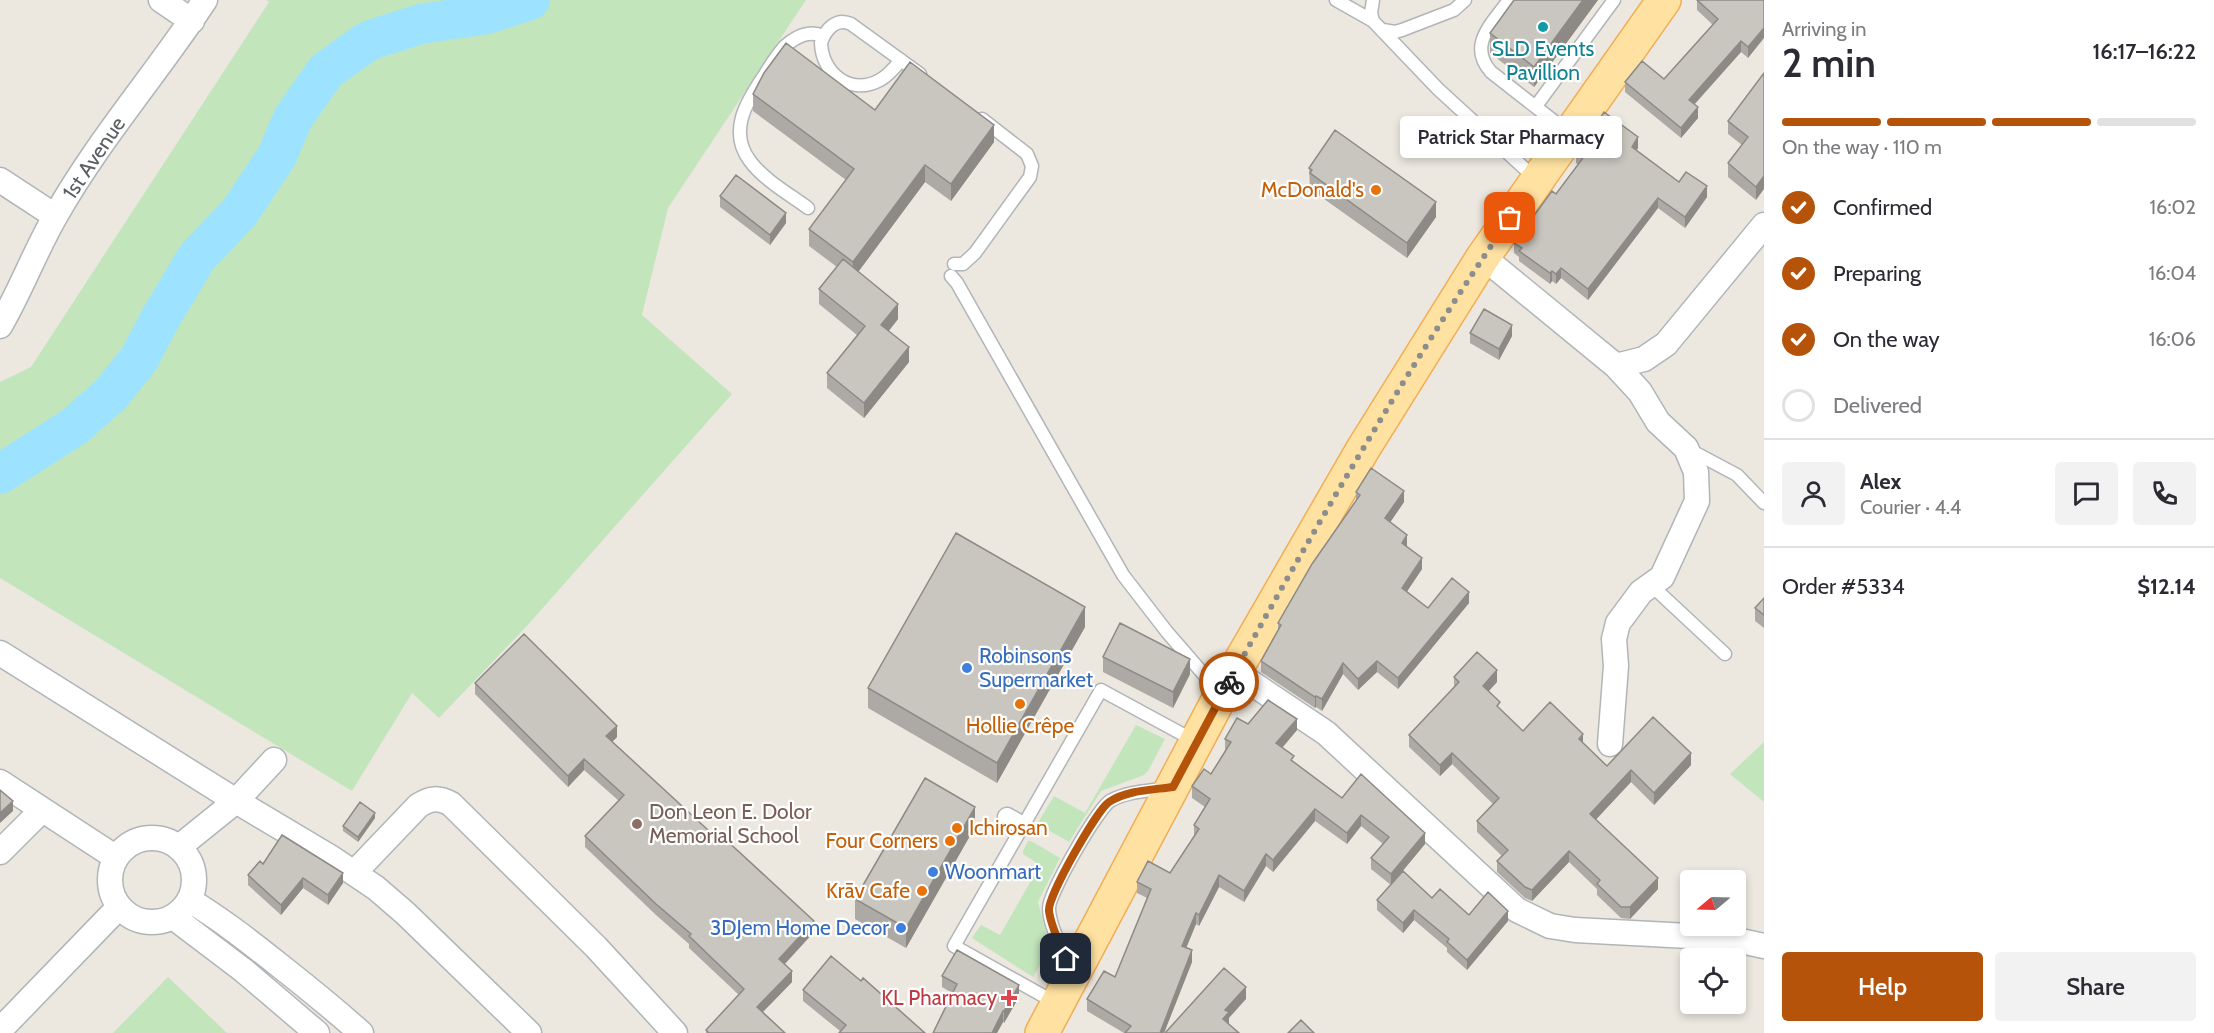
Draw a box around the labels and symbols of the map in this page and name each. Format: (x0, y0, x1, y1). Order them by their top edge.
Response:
marker: SLD Events Pavillion (1536, 20, 1550, 34)
place label: SLD Events Pavillion (1492, 36, 1594, 85)
street label: 1st Avenue (57, 112, 130, 204)
callout: Patrick Star Pharmacy (1399, 116, 1621, 158)
place label: McDonald's (1261, 177, 1364, 202)
marker: McDonald's (1369, 183, 1383, 197)
pin (1484, 192, 1535, 243)
place label: Robinsons Supermarket (979, 643, 1093, 692)
courier (1199, 652, 1259, 712)
marker: Robinsons Supermarket (960, 661, 974, 675)
marker: Hollie Crêpe (1013, 697, 1027, 711)
place label: Hollie Crêpe (966, 713, 1074, 738)
place label: Don Leon E. Dolor Memorial School (649, 799, 812, 848)
place label: Ichirosan (969, 815, 1048, 840)
marker: Don Leon E. Dolor Memorial School (630, 817, 644, 831)
marker: Ichirosan (950, 821, 964, 835)
place label: Four Corners (825, 828, 938, 853)
marker: Four Corners (943, 834, 957, 848)
place label: Woonmart (945, 859, 1041, 884)
marker: Woonmart (926, 865, 940, 879)
north arrow (1680, 870, 1746, 936)
place label: Krāv Cafe (826, 878, 910, 903)
marker: Krāv Cafe (915, 884, 929, 898)
place label: 3DJem Home Decor (710, 915, 889, 940)
marker: 3DJem Home Decor (894, 921, 908, 935)
pin (1040, 933, 1091, 984)
place label: KL Pharmacy (881, 985, 997, 1010)
marker: KL Pharmacy (1002, 991, 1016, 1005)

